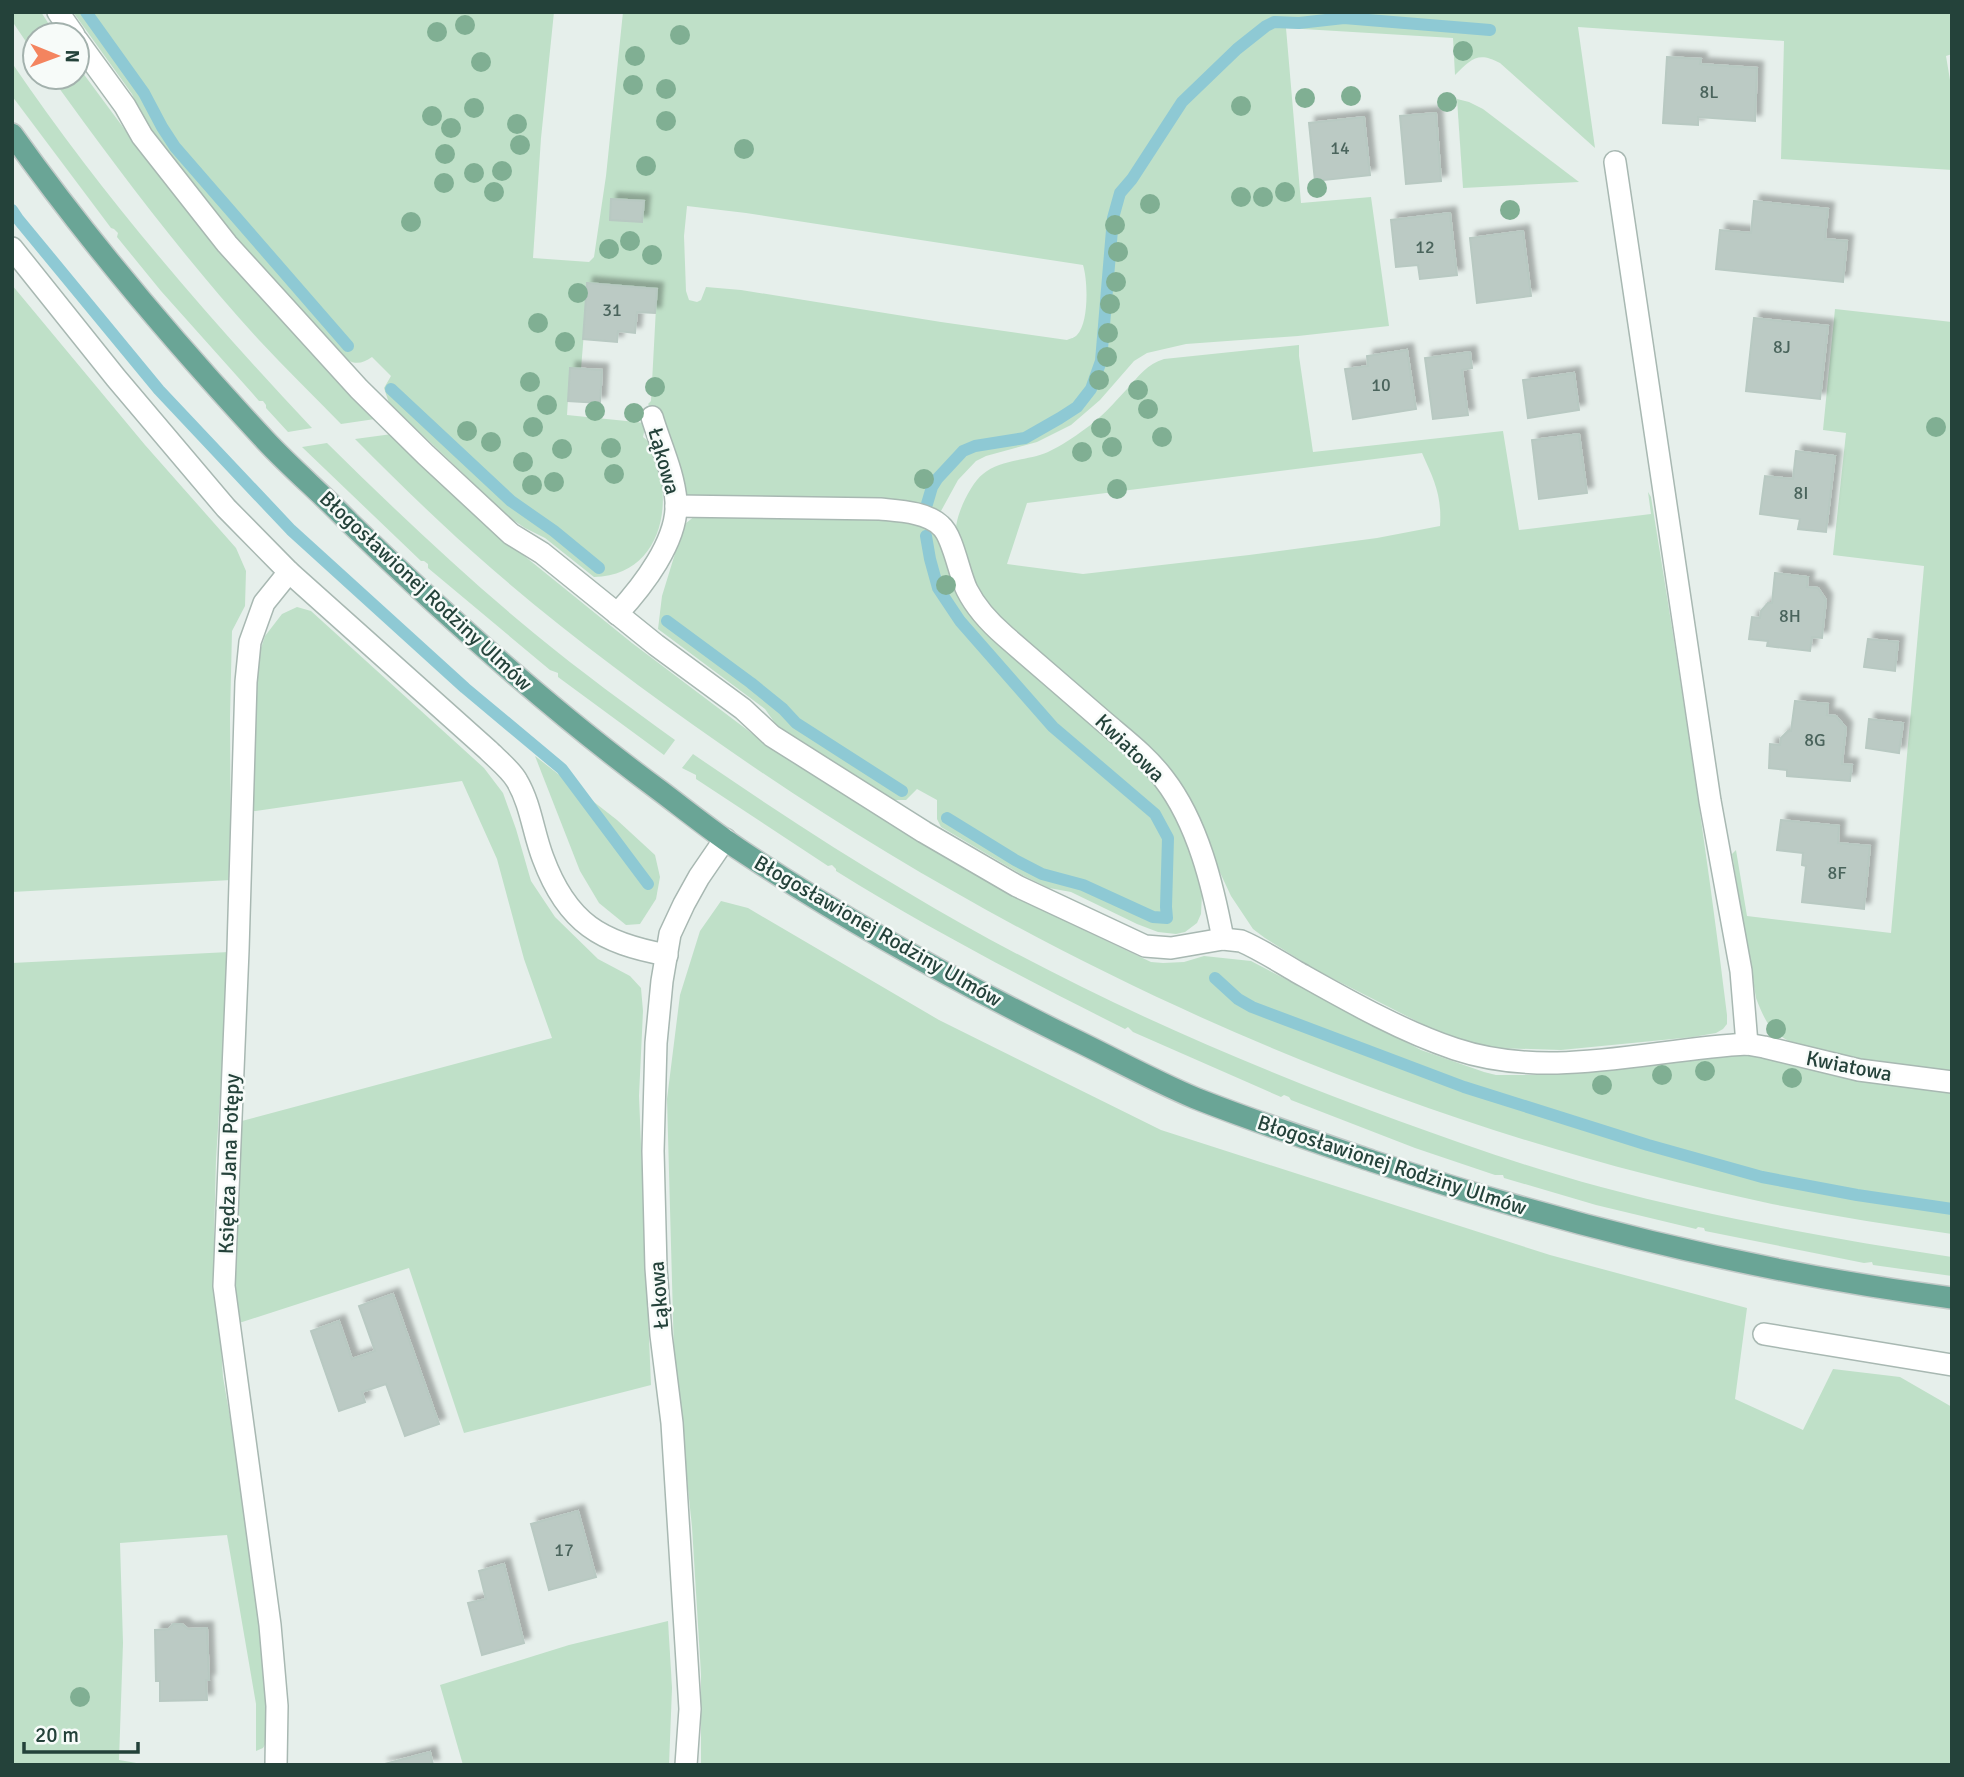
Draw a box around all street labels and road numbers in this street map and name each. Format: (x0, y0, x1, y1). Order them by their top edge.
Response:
street label: Łąkowa (642, 425, 686, 497)
street label: Błogosławionej Rodziny Ulmów (314, 485, 538, 697)
street label: Kwiatowa (1090, 708, 1170, 788)
street label: Błogosławionej Rodziny Ulmów (750, 849, 1006, 1013)
street label: Kwiatowa (1804, 1045, 1894, 1087)
street label: Księdza Jana Potępy (213, 1073, 245, 1255)
street label: Błogosławionej Rodziny Ulmów (1254, 1109, 1530, 1221)
street label: Łąkowa (644, 1260, 674, 1330)

